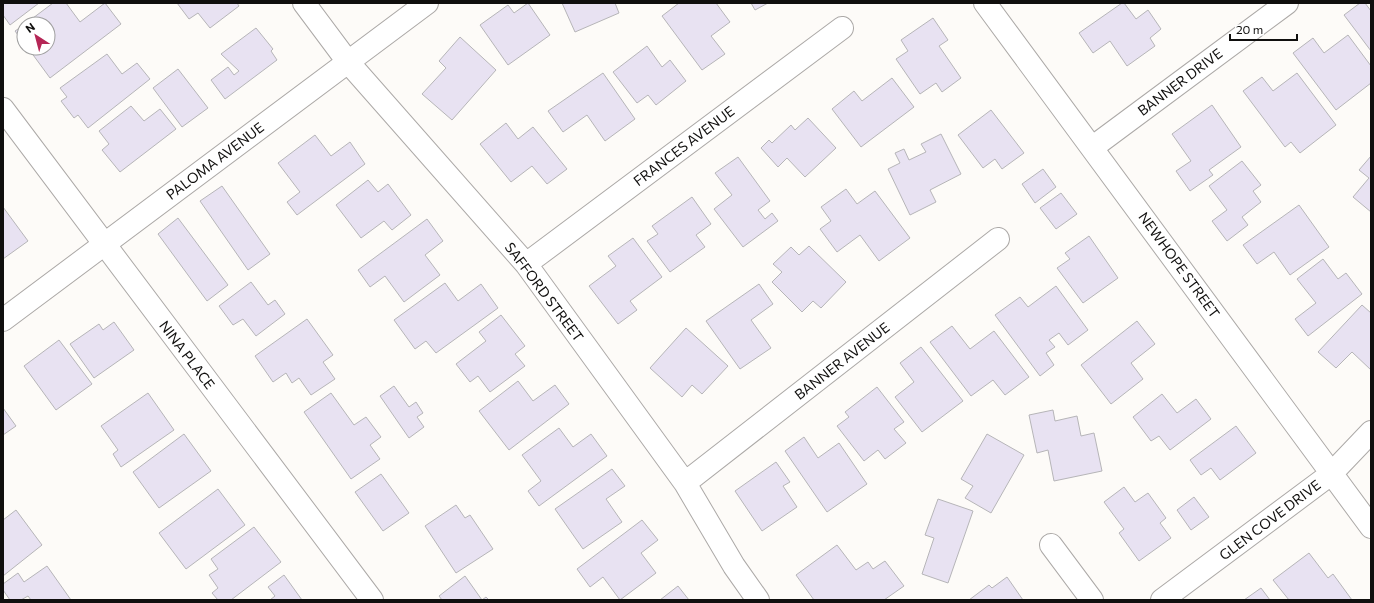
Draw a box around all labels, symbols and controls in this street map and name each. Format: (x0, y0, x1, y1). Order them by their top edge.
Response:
north arrow (16, 16, 56, 56)
scale bar (1230, 16, 1297, 42)
text: N (23, 20, 37, 35)
text: 20 m (1236, 22, 1263, 36)
street label: BANNER DRIVE (1134, 44, 1225, 119)
street label: FRANCES AVENUE (630, 102, 738, 189)
street label: PALOMA AVENUE (162, 118, 267, 203)
street label: NEWHOPE STREET (1135, 208, 1224, 321)
street label: SAFFORD STREET (502, 239, 587, 345)
street label: NINA PLACE (156, 317, 219, 392)
street label: BANNER AVENUE (791, 318, 893, 403)
street label: GLEN COVE DRIVE (1216, 476, 1324, 563)

